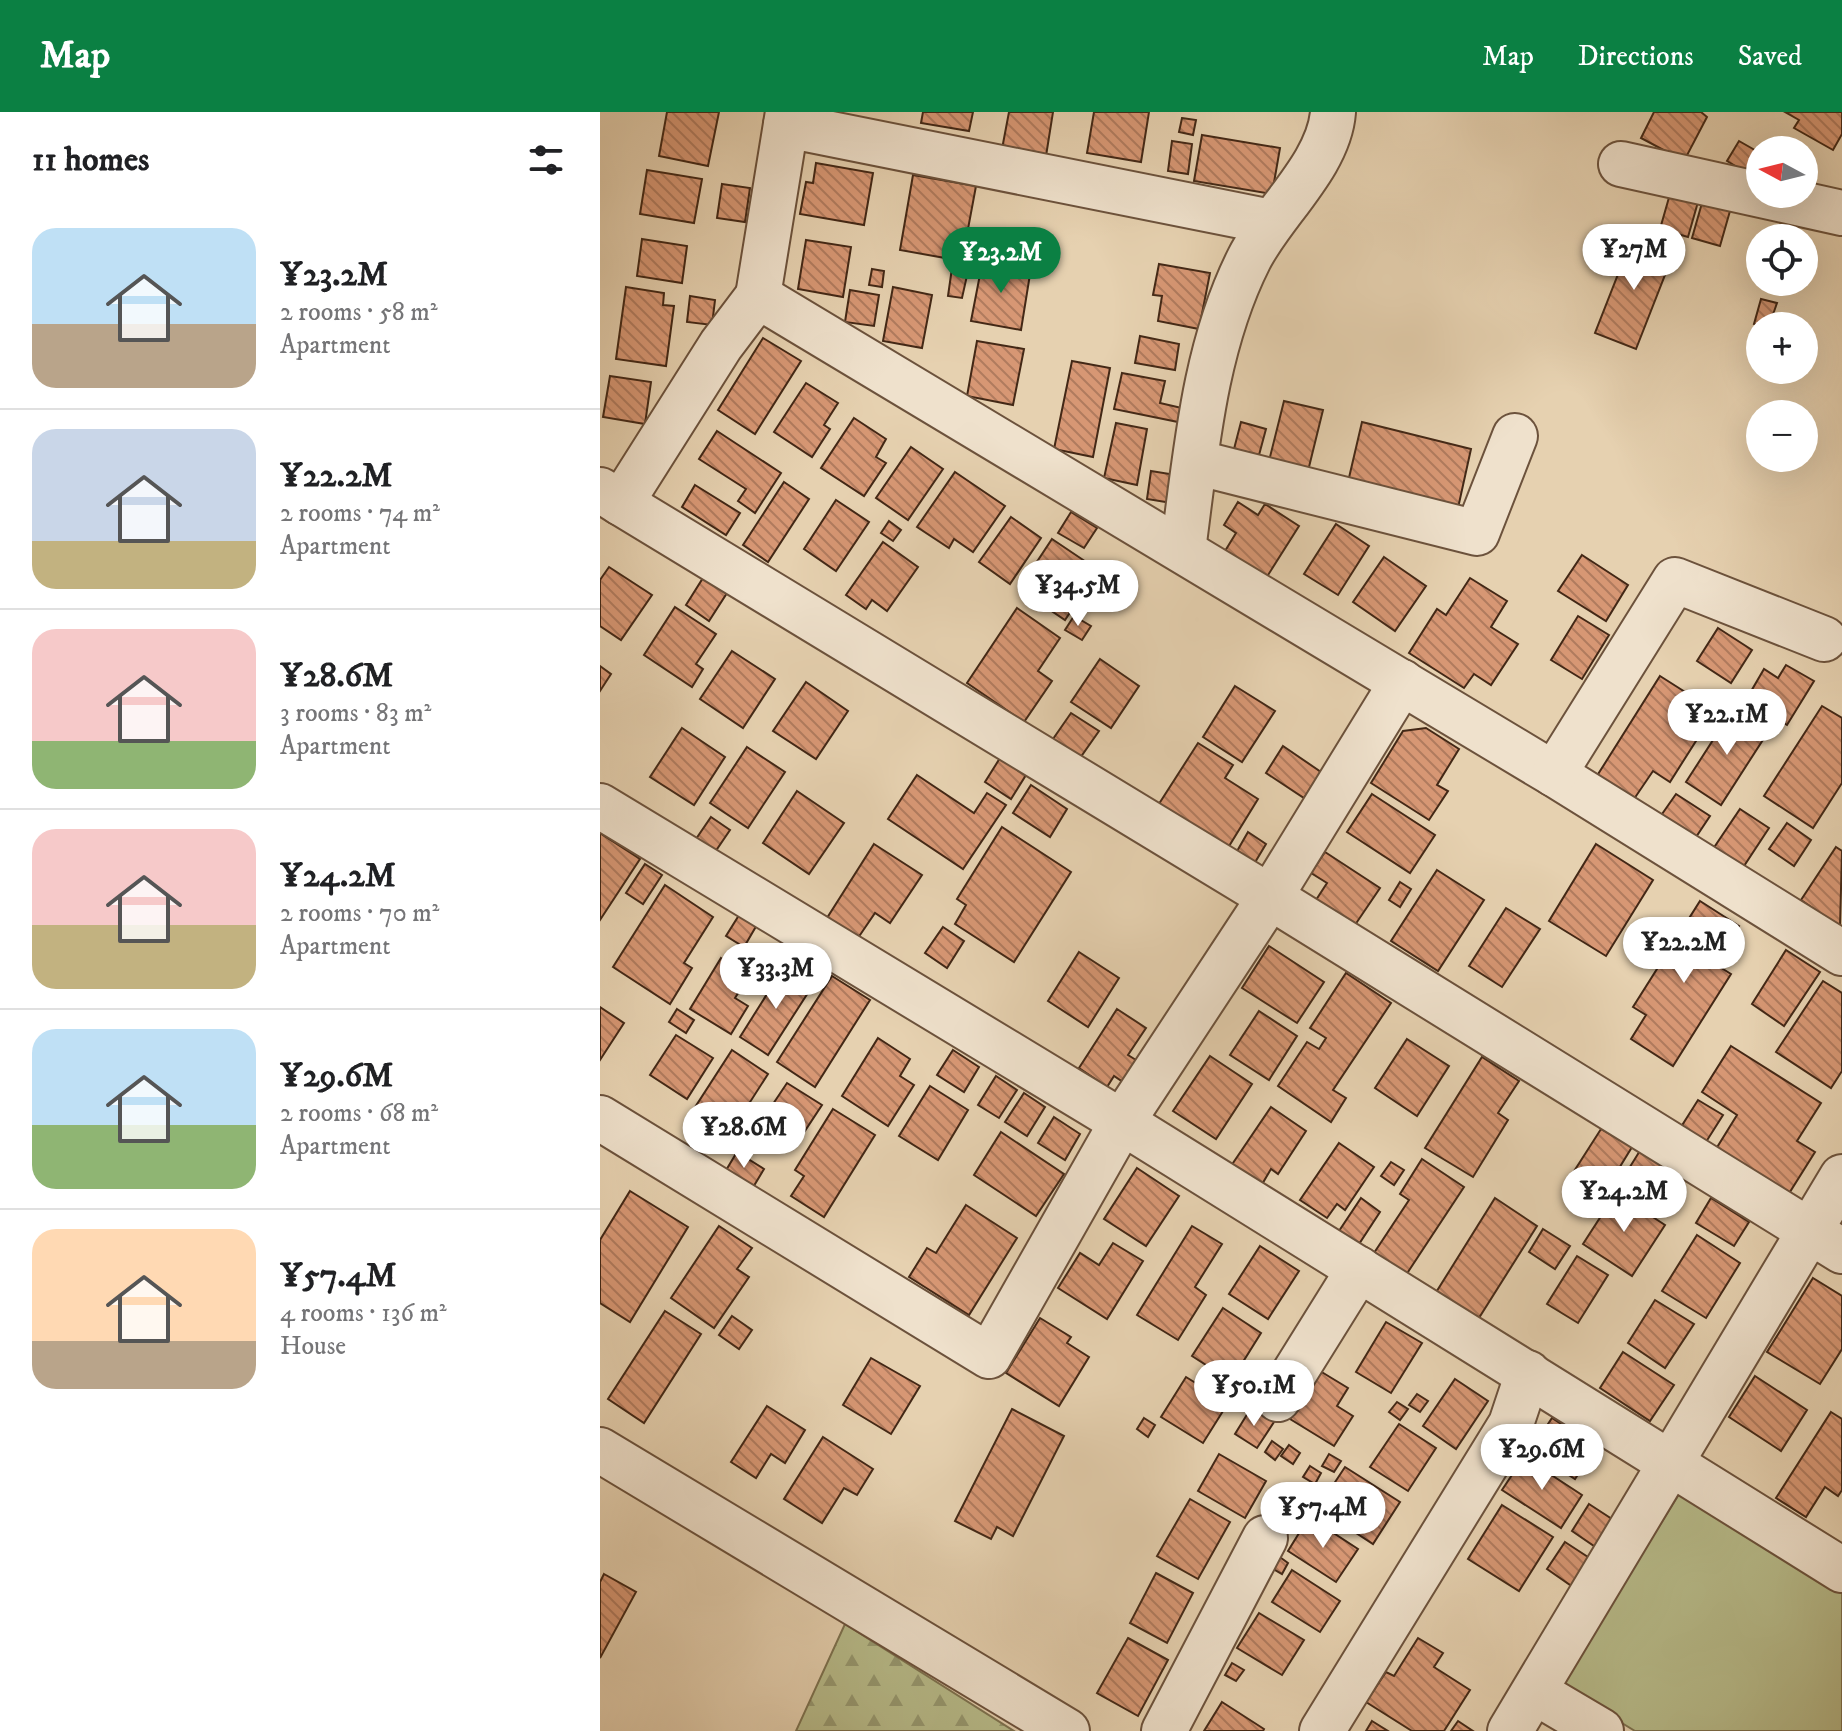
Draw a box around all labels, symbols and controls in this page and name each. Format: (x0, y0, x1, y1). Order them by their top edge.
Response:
text: Map (40, 32, 110, 80)
text: Map (1482, 39, 1534, 74)
text: Directions (1578, 39, 1694, 74)
text: Saved (1738, 39, 1802, 74)
north arrow (1746, 136, 1818, 208)
map controls (1746, 136, 1818, 472)
icon: filters (524, 138, 568, 182)
text: 11 homes (32, 139, 149, 181)
pin: ¥27M (1587, 224, 1681, 292)
button: locate (1746, 224, 1818, 296)
pin: ¥23.2M (936, 227, 1066, 295)
text: ¥27M (1600, 233, 1668, 266)
text: ¥23.2M (960, 236, 1042, 269)
text: ¥23.2M (280, 254, 388, 296)
icon: home (96, 260, 192, 356)
text: 2 rooms · 58 m² (280, 296, 438, 329)
button: + (1746, 312, 1818, 384)
text: Apartment (280, 329, 391, 362)
button: − (1746, 400, 1818, 472)
text: ¥22.2M (280, 455, 393, 497)
icon: home (96, 461, 192, 557)
text: 2 rooms · 74 m² (280, 497, 440, 530)
text: Apartment (280, 530, 391, 563)
pin: ¥34.5M (1013, 560, 1143, 628)
text: ¥34.5M (1035, 569, 1121, 602)
text: ¥28.6M (280, 655, 393, 697)
icon: home (96, 661, 192, 757)
pin: ¥22.1M (1662, 689, 1792, 757)
text: 3 rooms · 83 m² (280, 697, 431, 730)
text: ¥22.1M (1686, 698, 1768, 731)
text: Apartment (280, 730, 391, 763)
text: ¥24.2M (280, 855, 396, 897)
icon: home (96, 861, 192, 957)
text: 2 rooms · 70 m² (280, 897, 439, 930)
pin: ¥22.2M (1619, 917, 1749, 985)
text: ¥22.2M (1641, 926, 1727, 959)
text: Apartment (280, 930, 391, 963)
pin: ¥33.3M (711, 943, 841, 1011)
text: ¥33.3M (738, 952, 814, 985)
text: ¥29.6M (280, 1055, 393, 1097)
icon: home (96, 1061, 192, 1157)
text: 2 rooms · 68 m² (280, 1097, 438, 1130)
pin: ¥28.6M (679, 1102, 809, 1170)
text: ¥28.6M (701, 1111, 787, 1144)
text: Apartment (280, 1130, 391, 1163)
pin: ¥24.2M (1559, 1166, 1689, 1234)
text: ¥24.2M (1580, 1175, 1668, 1208)
text: ¥57.4M (280, 1255, 396, 1297)
icon: home (96, 1261, 192, 1357)
text: 4 rooms · 136 m² (280, 1297, 447, 1330)
text: House (280, 1330, 346, 1363)
pin: ¥50.1M (1189, 1360, 1319, 1428)
text: ¥50.1M (1212, 1369, 1296, 1402)
pin: ¥29.6M (1477, 1424, 1607, 1492)
text: ¥29.6M (1499, 1433, 1585, 1466)
pin: ¥57.4M (1258, 1482, 1388, 1550)
text: ¥57.4M (1278, 1491, 1368, 1524)

